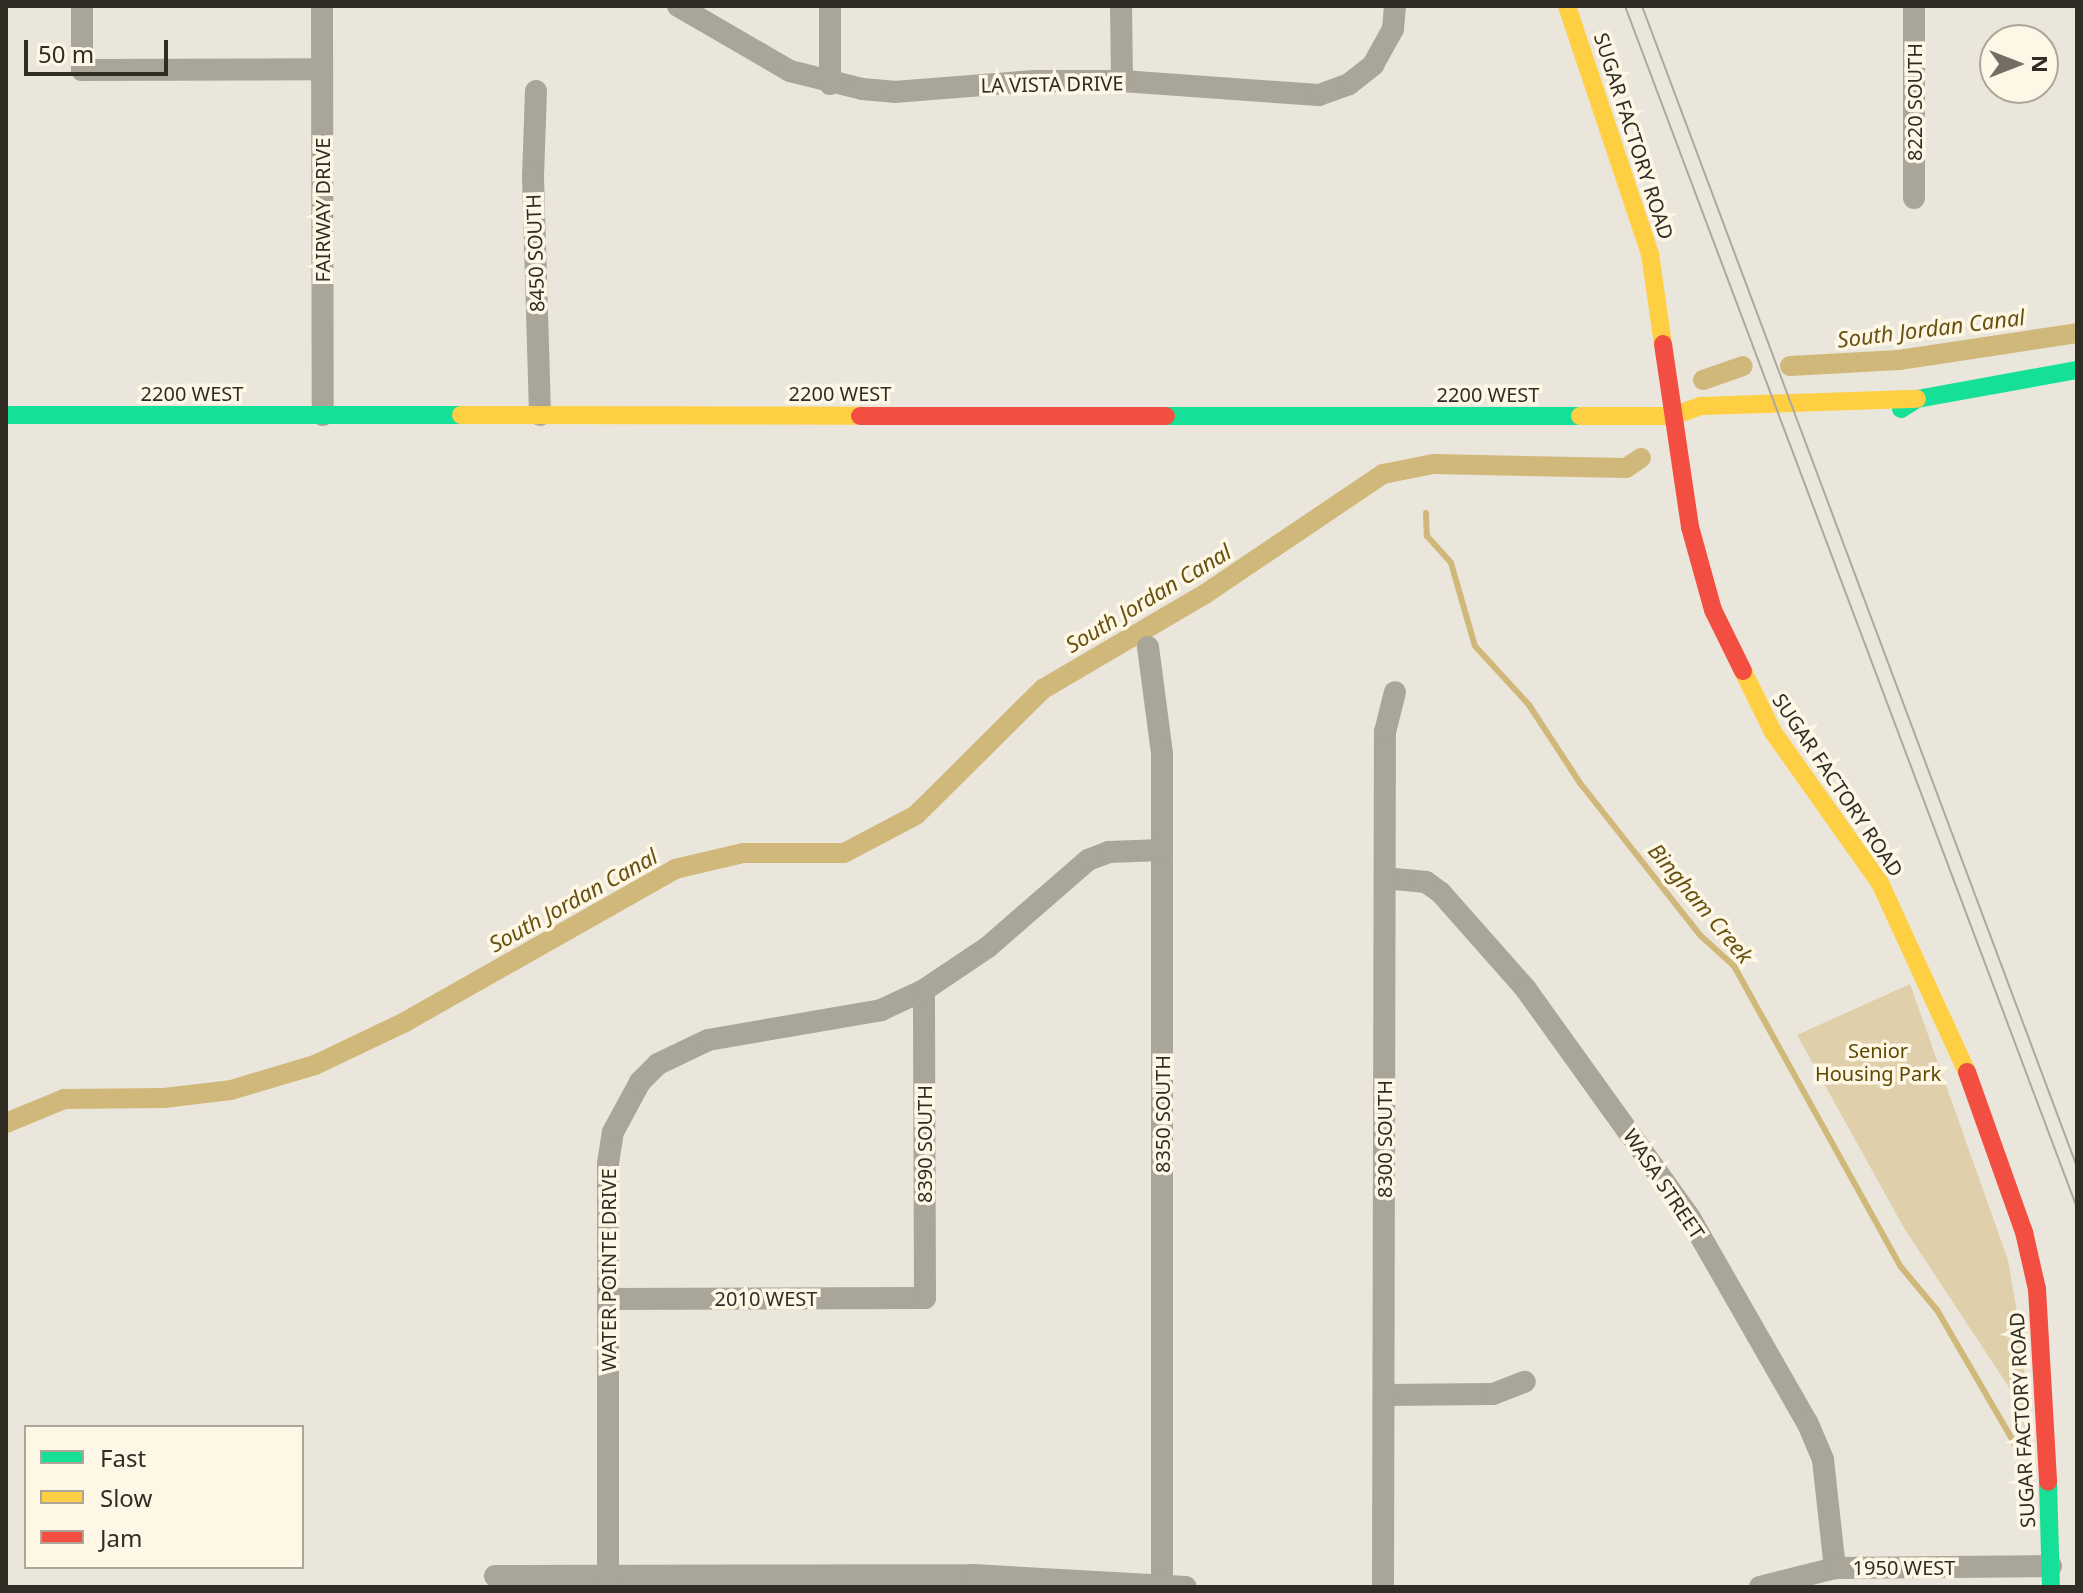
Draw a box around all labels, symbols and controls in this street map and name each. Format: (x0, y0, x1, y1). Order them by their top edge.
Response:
scale bar (28, 24, 172, 74)
north arrow (1979, 24, 2059, 104)
street label: SUGAR FACTORY ROAD (1589, 30, 1679, 242)
text: 50 m (38, 37, 94, 70)
street label: 8220 SOUTH (1902, 43, 1926, 161)
text: N (2026, 55, 2056, 73)
street label: LA VISTA DRIVE (980, 71, 1124, 97)
street label: FAIRWAY DRIVE (310, 138, 334, 282)
street label: 8450 SOUTH (521, 194, 549, 312)
water label: South Jordan Canal (1836, 303, 2026, 353)
street label: 2200 WEST (141, 381, 243, 405)
street label: 2200 WEST (789, 381, 891, 405)
street label: 2200 WEST (1437, 382, 1539, 406)
water label: South Jordan Canal (1060, 538, 1236, 658)
street label: SUGAR FACTORY ROAD (1768, 689, 1908, 881)
water label: Bingham Creek (1643, 838, 1759, 968)
water label: South Jordan Canal (484, 843, 662, 957)
park label: Senior Housing Park (1815, 1038, 1941, 1085)
street label: 8350 SOUTH (1150, 1055, 1174, 1173)
street label: 8300 SOUTH (1372, 1080, 1396, 1198)
street label: 8390 SOUTH (912, 1085, 936, 1203)
street label: WASA STREET (1618, 1124, 1710, 1244)
street label: WATER POINTE DRIVE (596, 1168, 620, 1372)
street label: 2010 WEST (715, 1286, 817, 1310)
street label: SUGAR FACTORY ROAD (2004, 1312, 2040, 1528)
legend (24, 1425, 304, 1569)
text: Fast (100, 1441, 146, 1474)
text: Slow (100, 1481, 152, 1514)
text: Jam (100, 1521, 142, 1554)
street label: 1950 WEST (1853, 1555, 1955, 1579)

